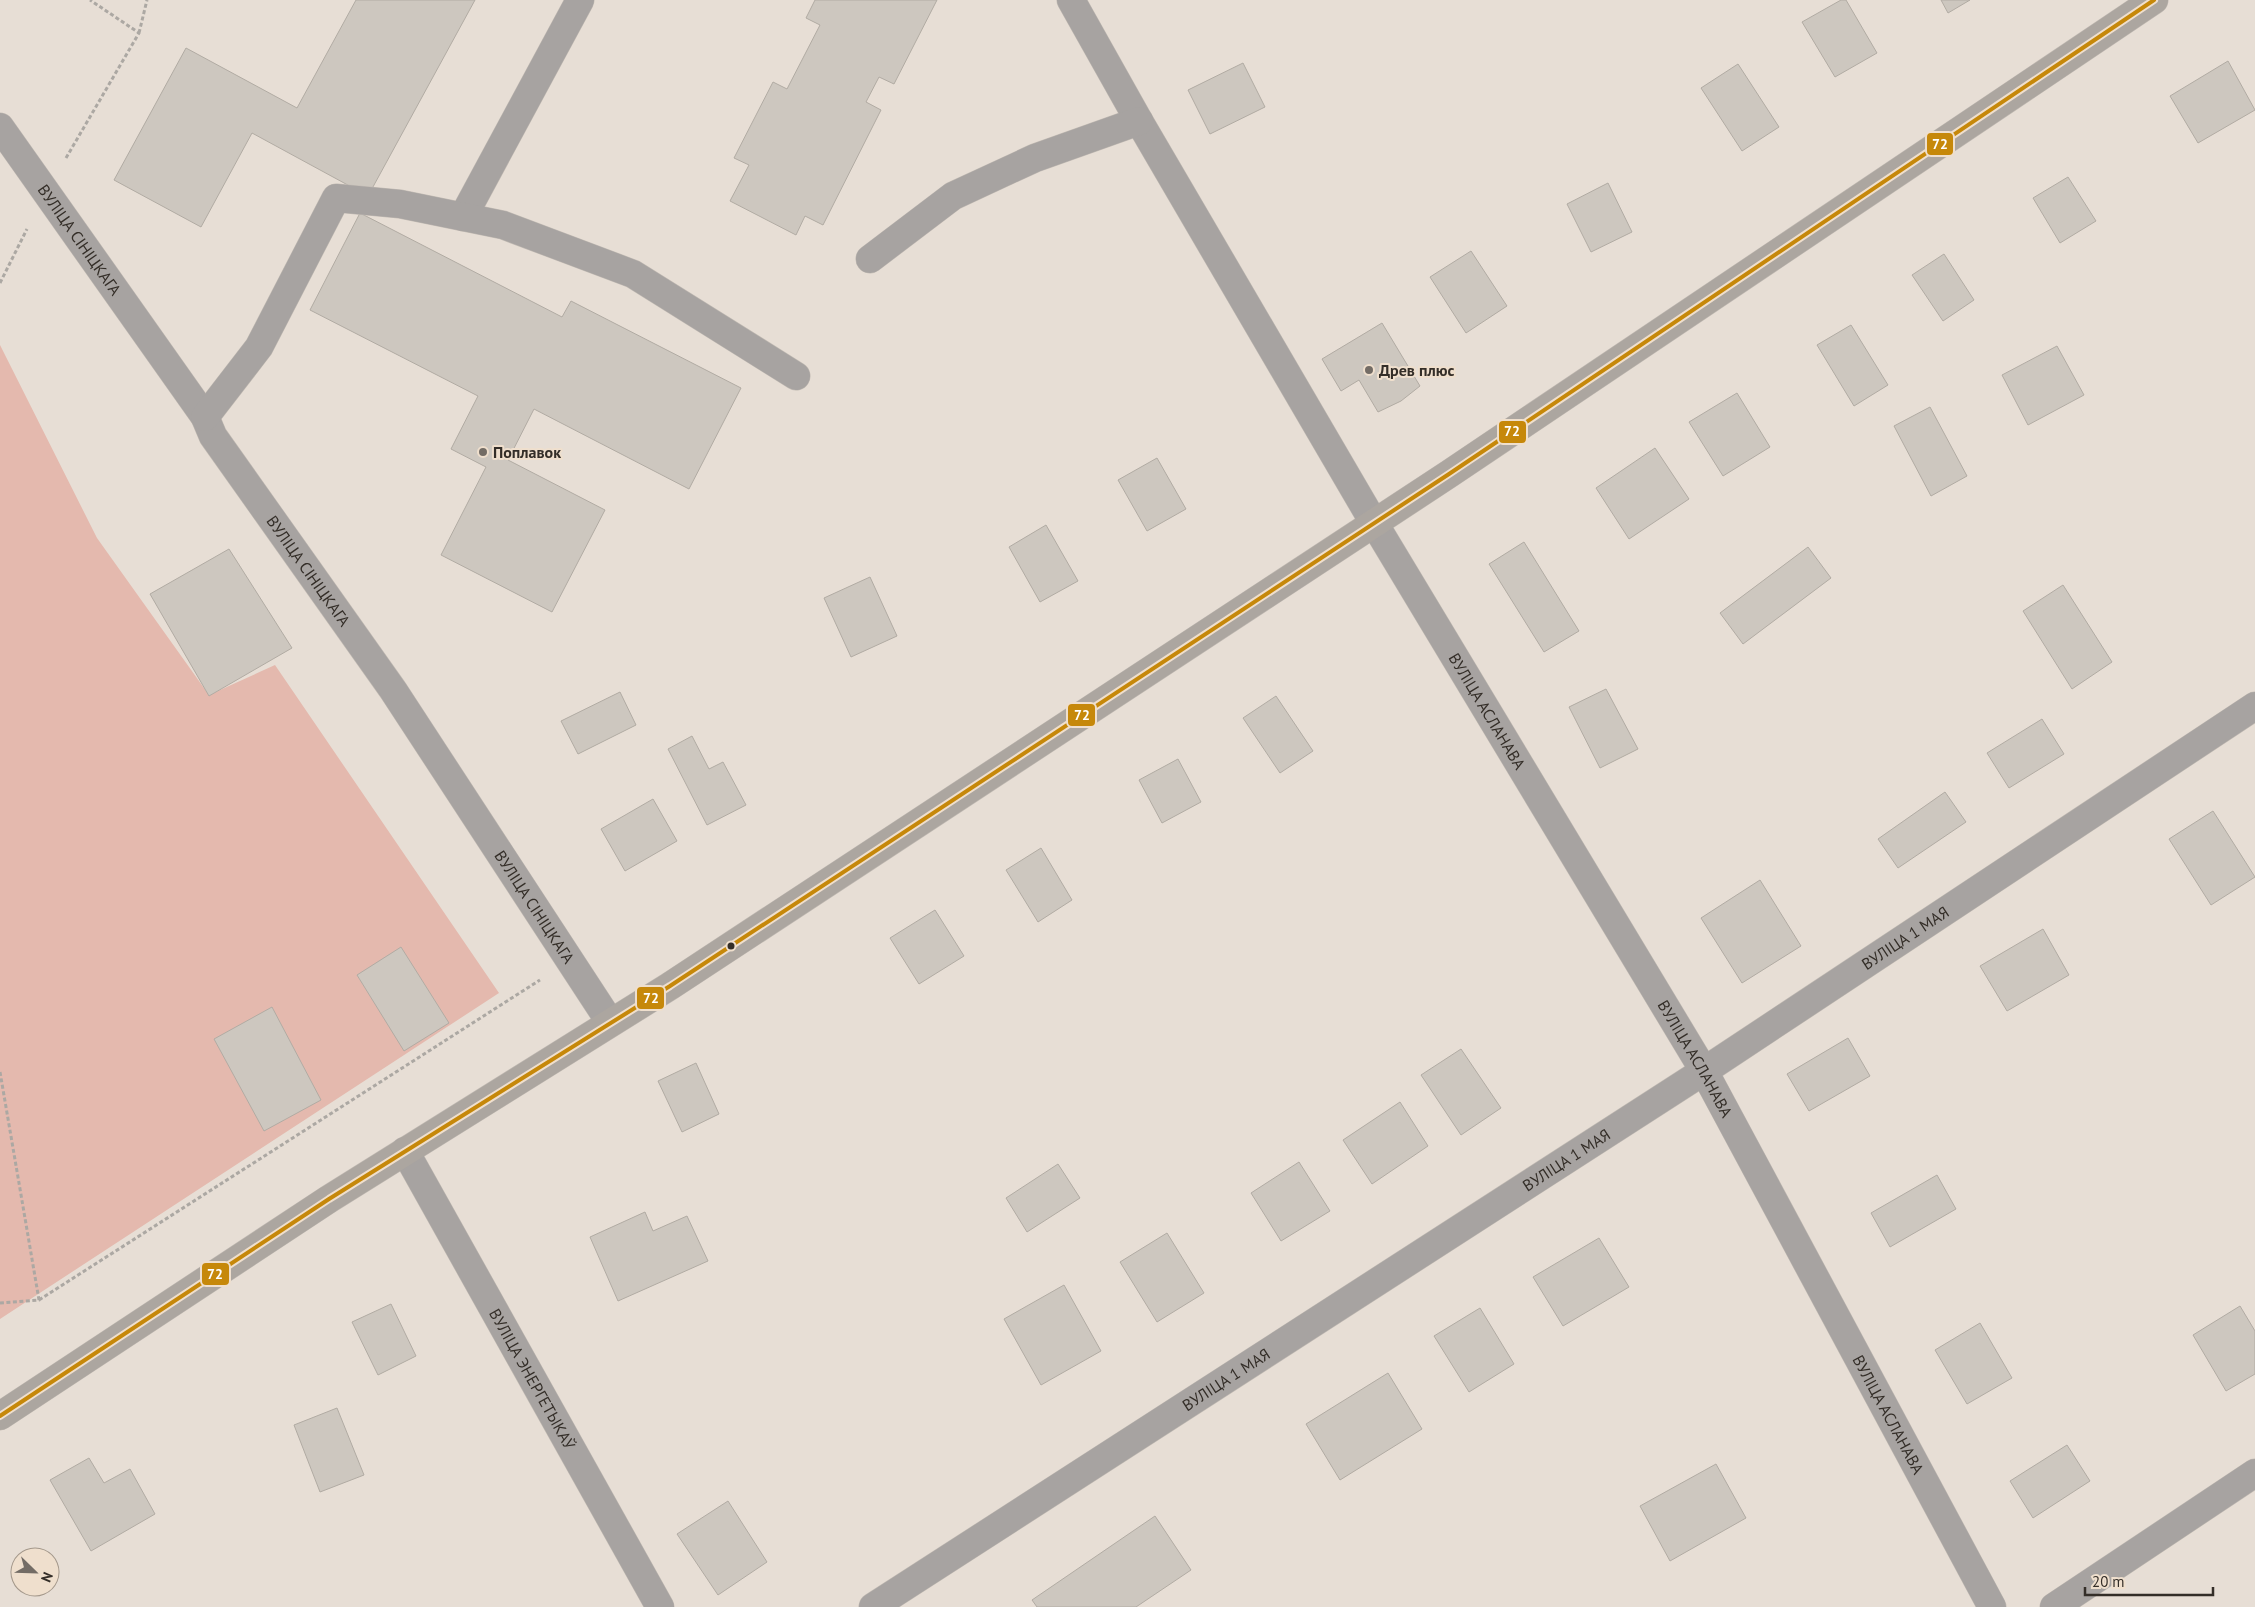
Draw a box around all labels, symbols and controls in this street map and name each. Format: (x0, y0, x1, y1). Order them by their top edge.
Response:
line badge: 72 (1926, 132, 1954, 156)
text: 72 (1932, 135, 1948, 153)
street label: ВУЛІЦА СІНІЦКАГА (34, 180, 126, 299)
place label: Древ плюс (1379, 360, 1454, 380)
marker: Древ плюс (1363, 364, 1375, 376)
line badge: 72 (1498, 420, 1527, 444)
text: 72 (1504, 422, 1520, 440)
place label: Поплавок (493, 442, 561, 462)
marker: Поплавок (477, 446, 489, 458)
street label: ВУЛІЦА СІНІЦКАГА (262, 512, 355, 631)
street label: ВУЛІЦА АСЛАНАВА (1445, 649, 1530, 773)
line badge: 72 (1067, 703, 1096, 727)
text: 72 (1074, 706, 1090, 724)
street label: ВУЛІЦА СІНІЦКАГА (490, 846, 579, 968)
street label: ВУЛІЦА 1 МАЯ (1858, 902, 1952, 974)
unlabelled marker (726, 941, 736, 951)
line badge: 72 (636, 986, 665, 1010)
text: 72 (643, 989, 659, 1007)
street label: ВУЛІЦА АСЛАНАВА (1654, 996, 1737, 1121)
street label: ВУЛІЦА 1 МАЯ (1519, 1124, 1614, 1195)
line badge: 72 (201, 1262, 230, 1286)
text: 72 (207, 1265, 223, 1283)
street label: ВУЛІЦА ЭНЕРГЕТЫКАЎ (485, 1305, 580, 1453)
street label: ВУЛІЦА 1 МАЯ (1178, 1344, 1274, 1415)
street label: ВУЛІЦА АСЛАНАВА (1848, 1351, 1929, 1478)
north arrow (10, 1547, 60, 1597)
scale bar (2085, 1564, 2212, 1596)
text: N (37, 1569, 57, 1585)
text: 20 m (2092, 1572, 2125, 1591)

